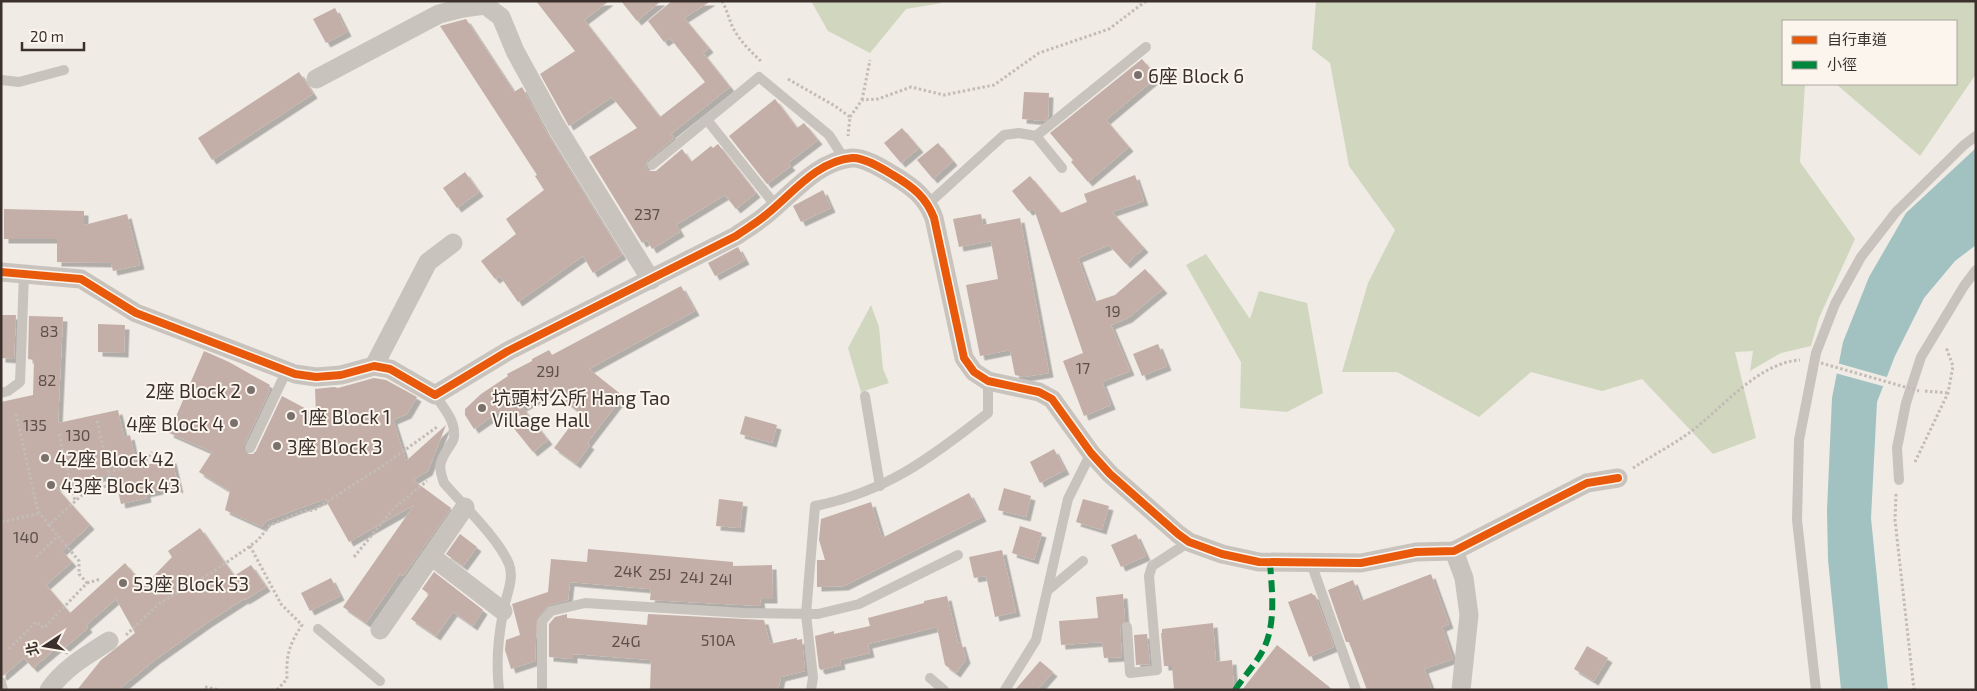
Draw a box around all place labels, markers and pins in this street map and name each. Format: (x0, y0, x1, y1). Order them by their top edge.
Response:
place label: 6座 Block 6 (1148, 64, 1244, 87)
marker: 6座 Block 6 (1132, 69, 1144, 81)
place label: 2座 Block 2 (145, 379, 241, 402)
marker: 2座 Block 2 (245, 384, 257, 396)
place label: 坑頭村公所 Hang Tao Village Hall (492, 386, 670, 431)
marker: 坑頭村公所 Hang Tao Village Hall (476, 402, 488, 414)
place label: 1座 Block 1 (301, 405, 391, 428)
marker: 1座 Block 1 (285, 410, 297, 422)
place label: 4座 Block 4 (126, 412, 224, 435)
marker: 4座 Block 4 (228, 417, 240, 429)
place label: 3座 Block 3 (287, 435, 383, 458)
marker: 3座 Block 3 (271, 440, 283, 452)
place label: 42座 Block 42 (55, 447, 174, 470)
marker: 42座 Block 42 (39, 452, 51, 464)
place label: 43座 Block 43 (61, 474, 180, 497)
marker: 43座 Block 43 (45, 479, 57, 491)
place label: 53座 Block 53 (133, 572, 249, 595)
marker: 53座 Block 53 (117, 577, 129, 589)

